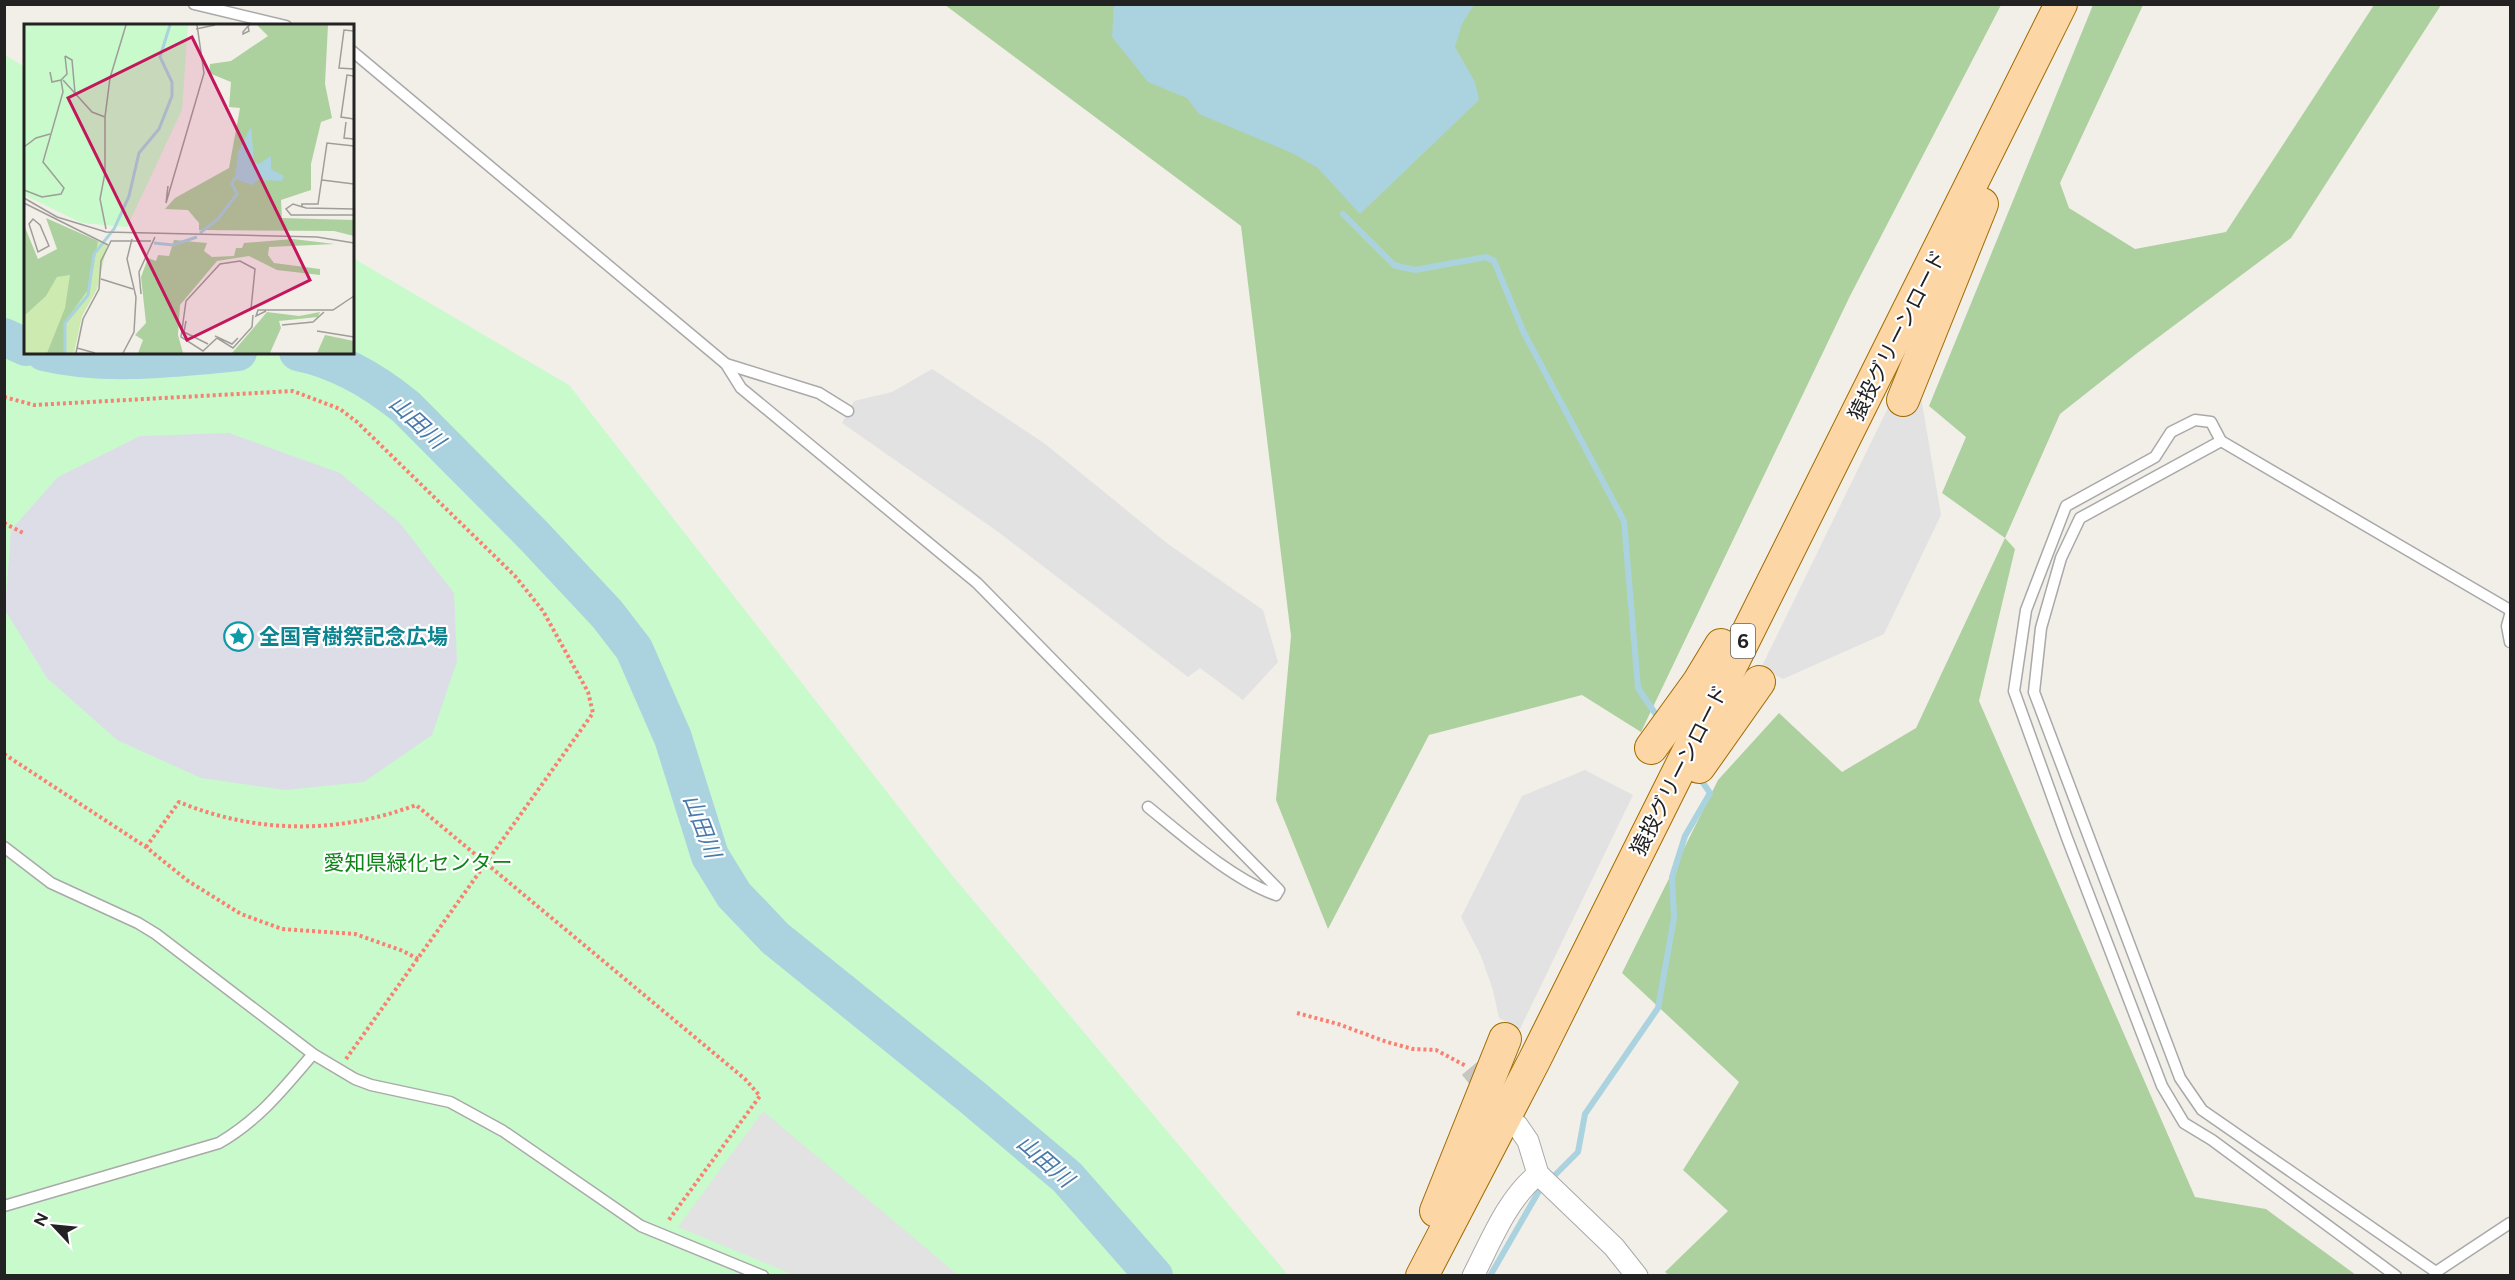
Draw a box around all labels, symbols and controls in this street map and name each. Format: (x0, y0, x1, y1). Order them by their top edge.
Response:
inset map (24, 24, 354, 354)
street label: 猿投グリーンロード (1843, 246, 1951, 424)
water label: 山田川 (384, 390, 452, 456)
place icon: 全国育樹祭記念広場 (222, 620, 254, 652)
place label: 全国育樹祭記念広場 (259, 624, 448, 649)
road number: 6 (1731, 624, 1755, 658)
street label: 猿投グリーンロード (1625, 681, 1733, 859)
water label: 山田川 (678, 790, 727, 864)
park label: 愛知県緑化センター (324, 850, 513, 875)
water label: 山田川 (1011, 1129, 1080, 1194)
north arrow (24, 1196, 84, 1256)
text: N (30, 1210, 52, 1229)

